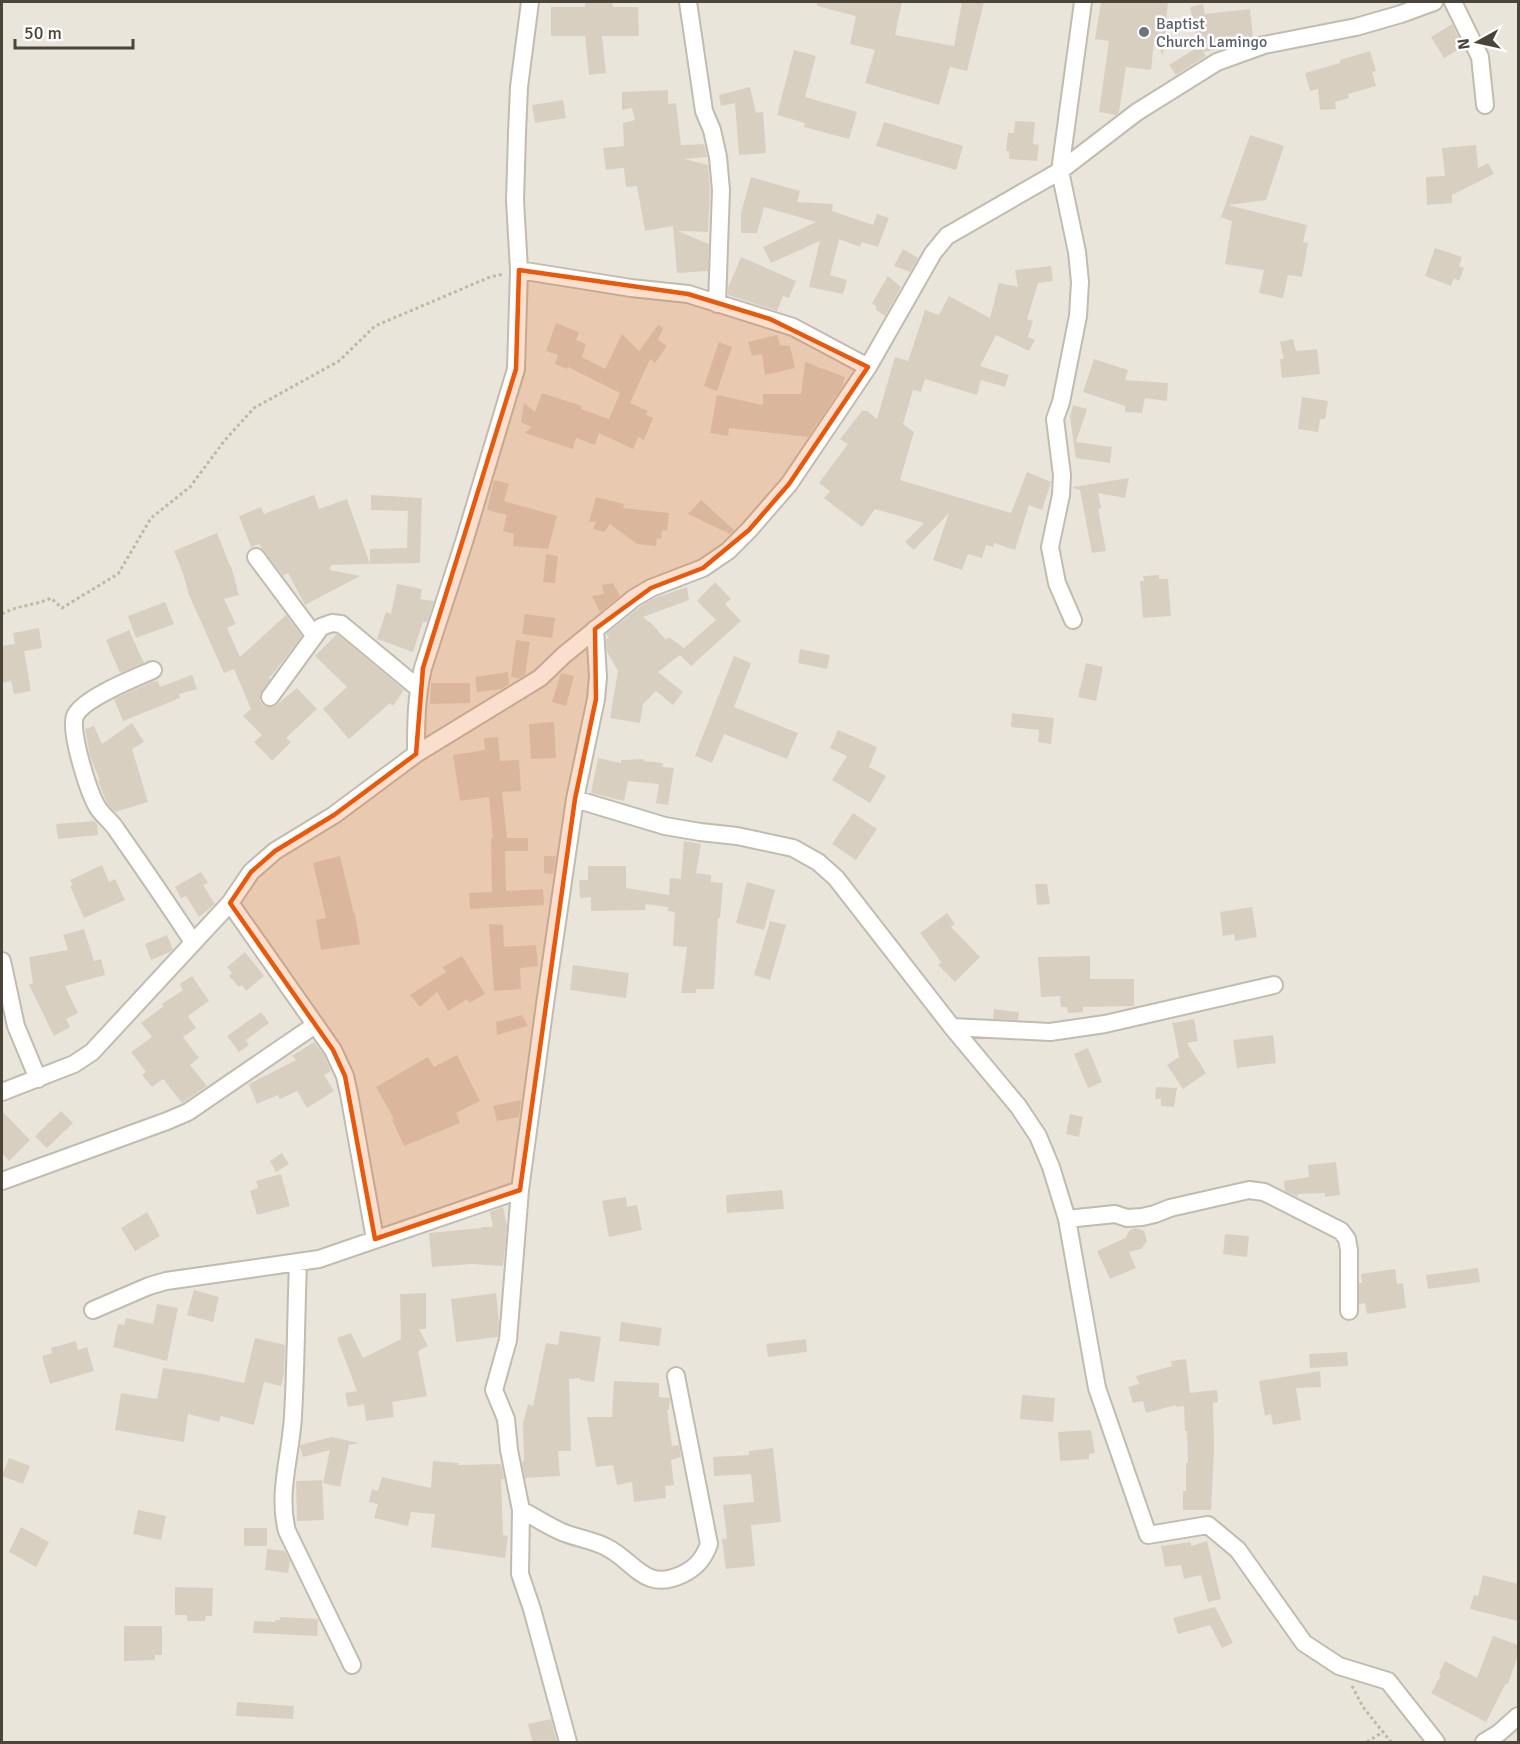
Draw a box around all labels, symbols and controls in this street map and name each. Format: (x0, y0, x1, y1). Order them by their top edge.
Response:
scale bar (15, 12, 134, 50)
north arrow (1448, 12, 1508, 72)
place label: Baptist Church Lamingo (1156, 14, 1267, 52)
text: 50 m (24, 22, 62, 44)
marker: Baptist Church Lamingo (1137, 25, 1151, 39)
text: N (1453, 37, 1475, 51)

